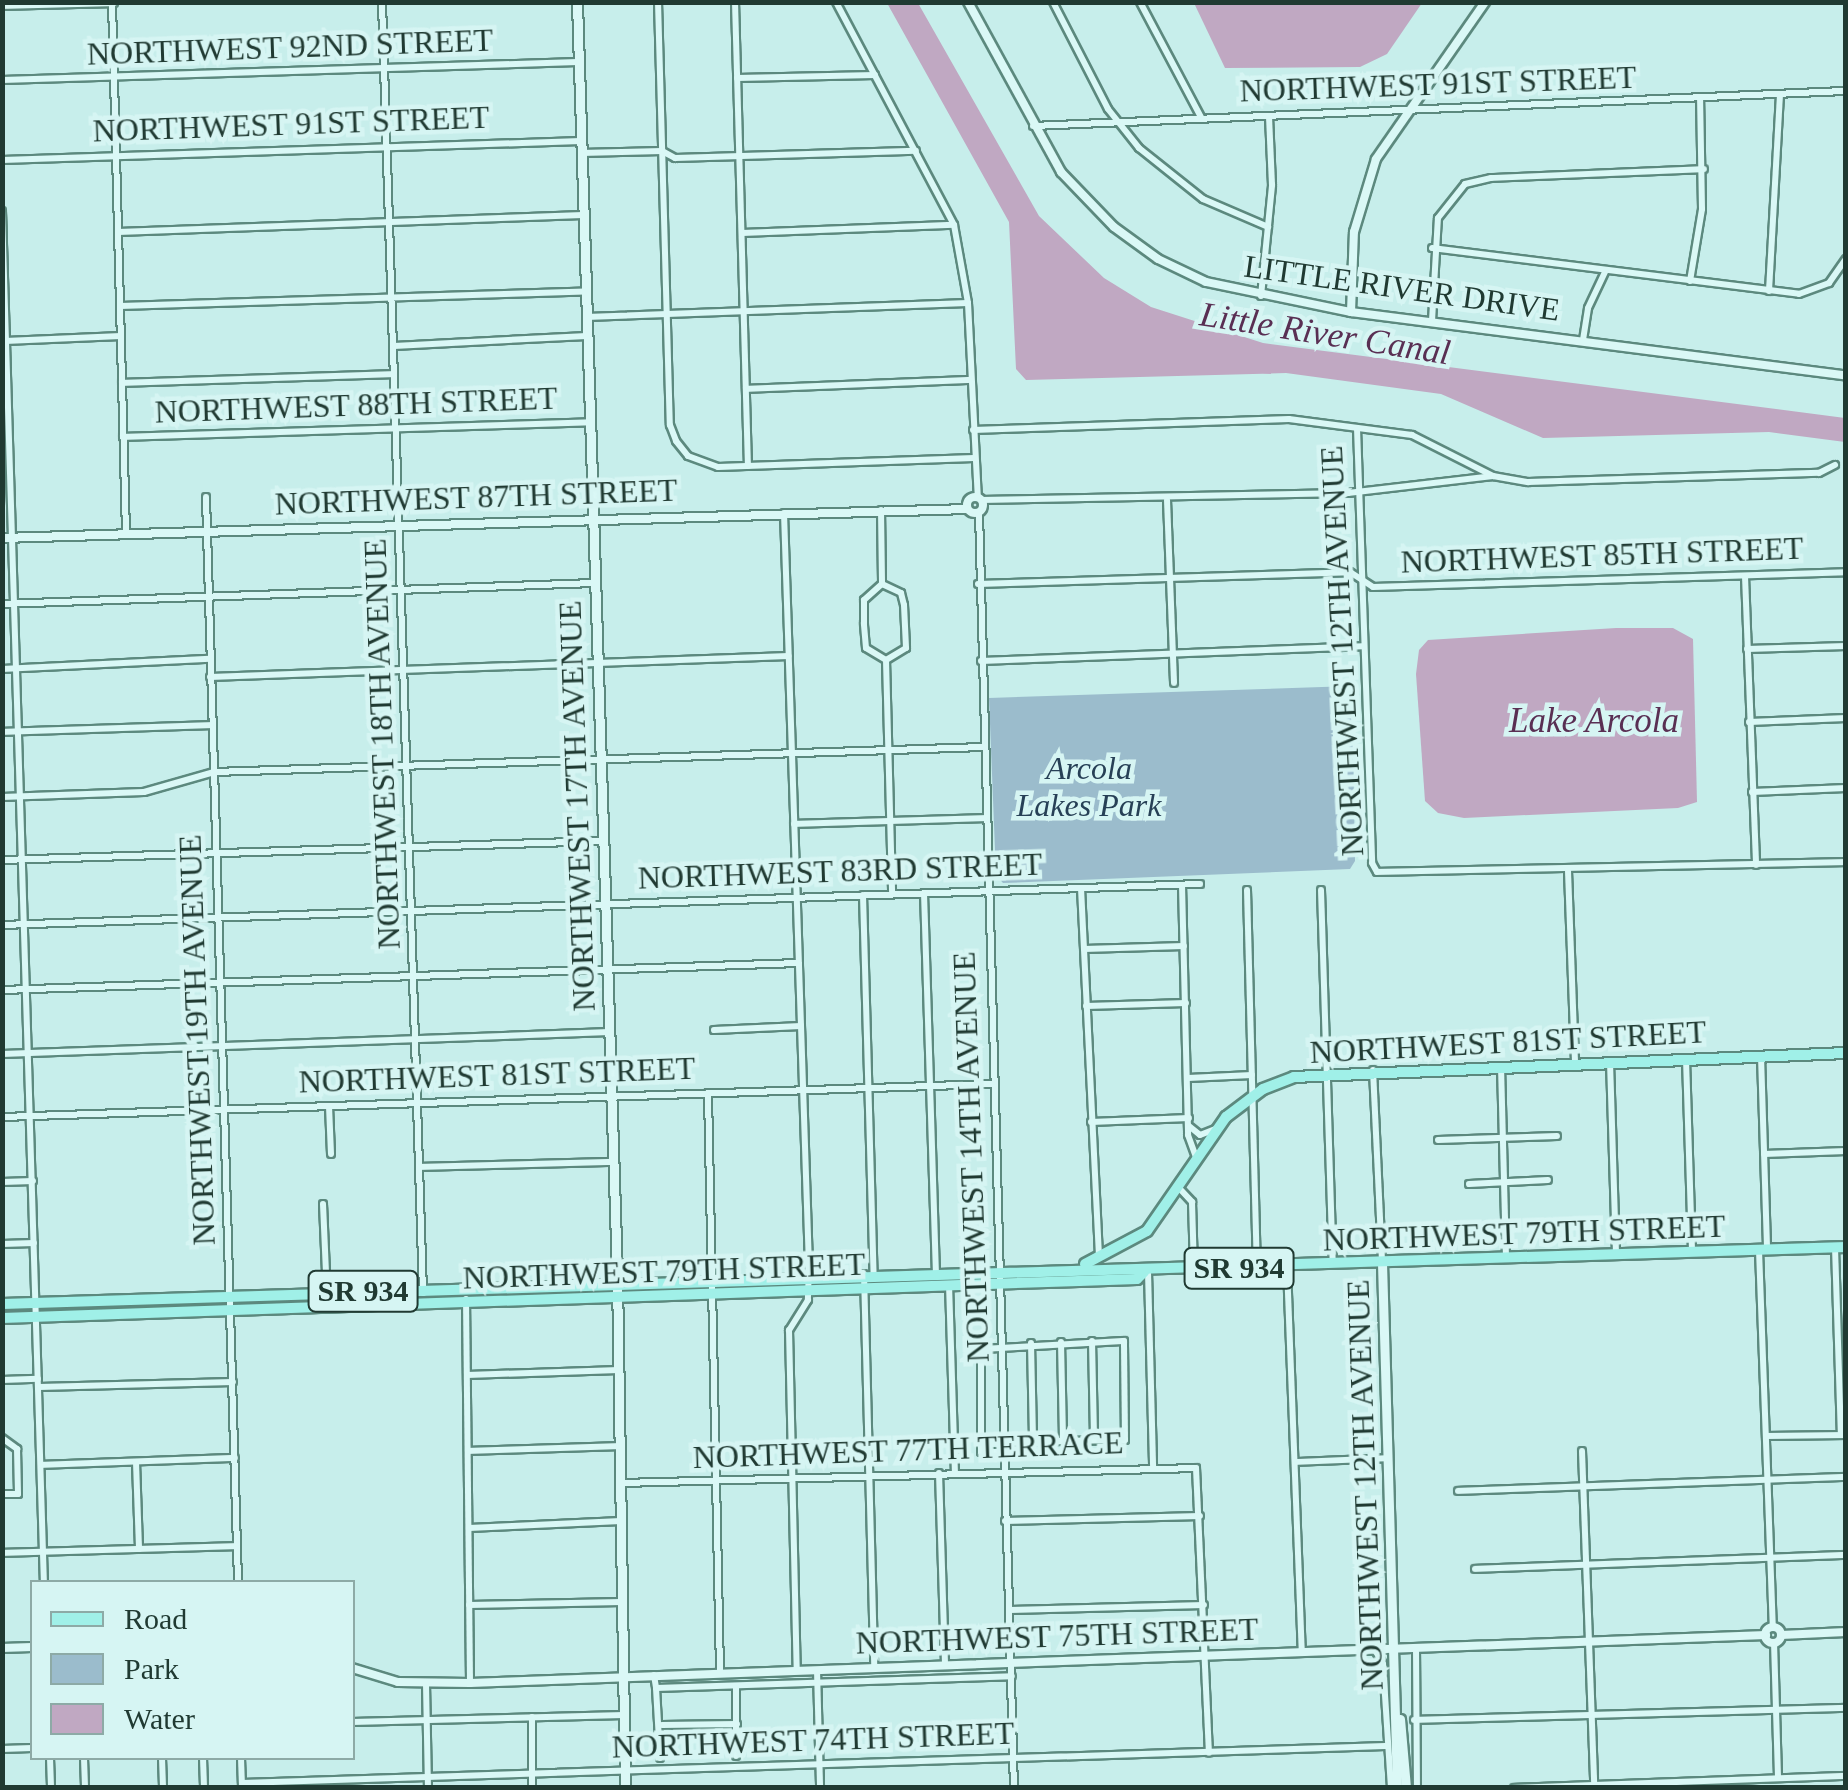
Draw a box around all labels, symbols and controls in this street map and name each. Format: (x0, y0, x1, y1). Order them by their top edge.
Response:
street label: NORTHWEST 92ND STREET (86, 21, 494, 73)
street label: NORTHWEST 91ST STREET (1238, 58, 1638, 110)
street label: NORTHWEST 91ST STREET (91, 98, 491, 150)
street label: LITTLE RIVER DRIVE (1242, 247, 1562, 329)
water label: Little River Canal (1197, 293, 1453, 375)
street label: NORTHWEST 88TH STREET (154, 379, 558, 431)
street label: NORTHWEST 12TH AVENUE (1312, 444, 1372, 858)
street label: NORTHWEST 87TH STREET (274, 471, 678, 523)
street label: NORTHWEST 85TH STREET (1400, 529, 1804, 581)
street label: NORTHWEST 18TH AVENUE (356, 537, 408, 951)
street label: NORTHWEST 17TH AVENUE (551, 599, 603, 1013)
water label: Lake Arcola (1509, 700, 1679, 742)
park label: Arcola Lakes Park (1017, 750, 1161, 825)
street label: NORTHWEST 19TH AVENUE (171, 833, 223, 1247)
street label: NORTHWEST 83RD STREET (637, 845, 1043, 897)
street label: NORTHWEST 14TH AVENUE (945, 950, 997, 1364)
street label: NORTHWEST 81ST STREET (1308, 1012, 1708, 1072)
street label: NORTHWEST 81ST STREET (297, 1049, 697, 1101)
street label: NORTHWEST 79TH STREET (1322, 1207, 1726, 1259)
road number: SR 934 (1182, 1243, 1296, 1293)
street label: NORTHWEST 79TH STREET (462, 1245, 866, 1297)
road number: SR 934 (306, 1266, 420, 1316)
street label: NORTHWEST 12TH AVENUE (1339, 1278, 1391, 1692)
street label: NORTHWEST 77TH TERRACE (692, 1423, 1124, 1477)
legend (30, 1580, 355, 1760)
text: Road (124, 1602, 187, 1635)
street label: NORTHWEST 75TH STREET (855, 1610, 1259, 1662)
text: Park (124, 1652, 179, 1685)
text: Water (124, 1702, 195, 1735)
street label: NORTHWEST 74TH STREET (611, 1714, 1015, 1766)

